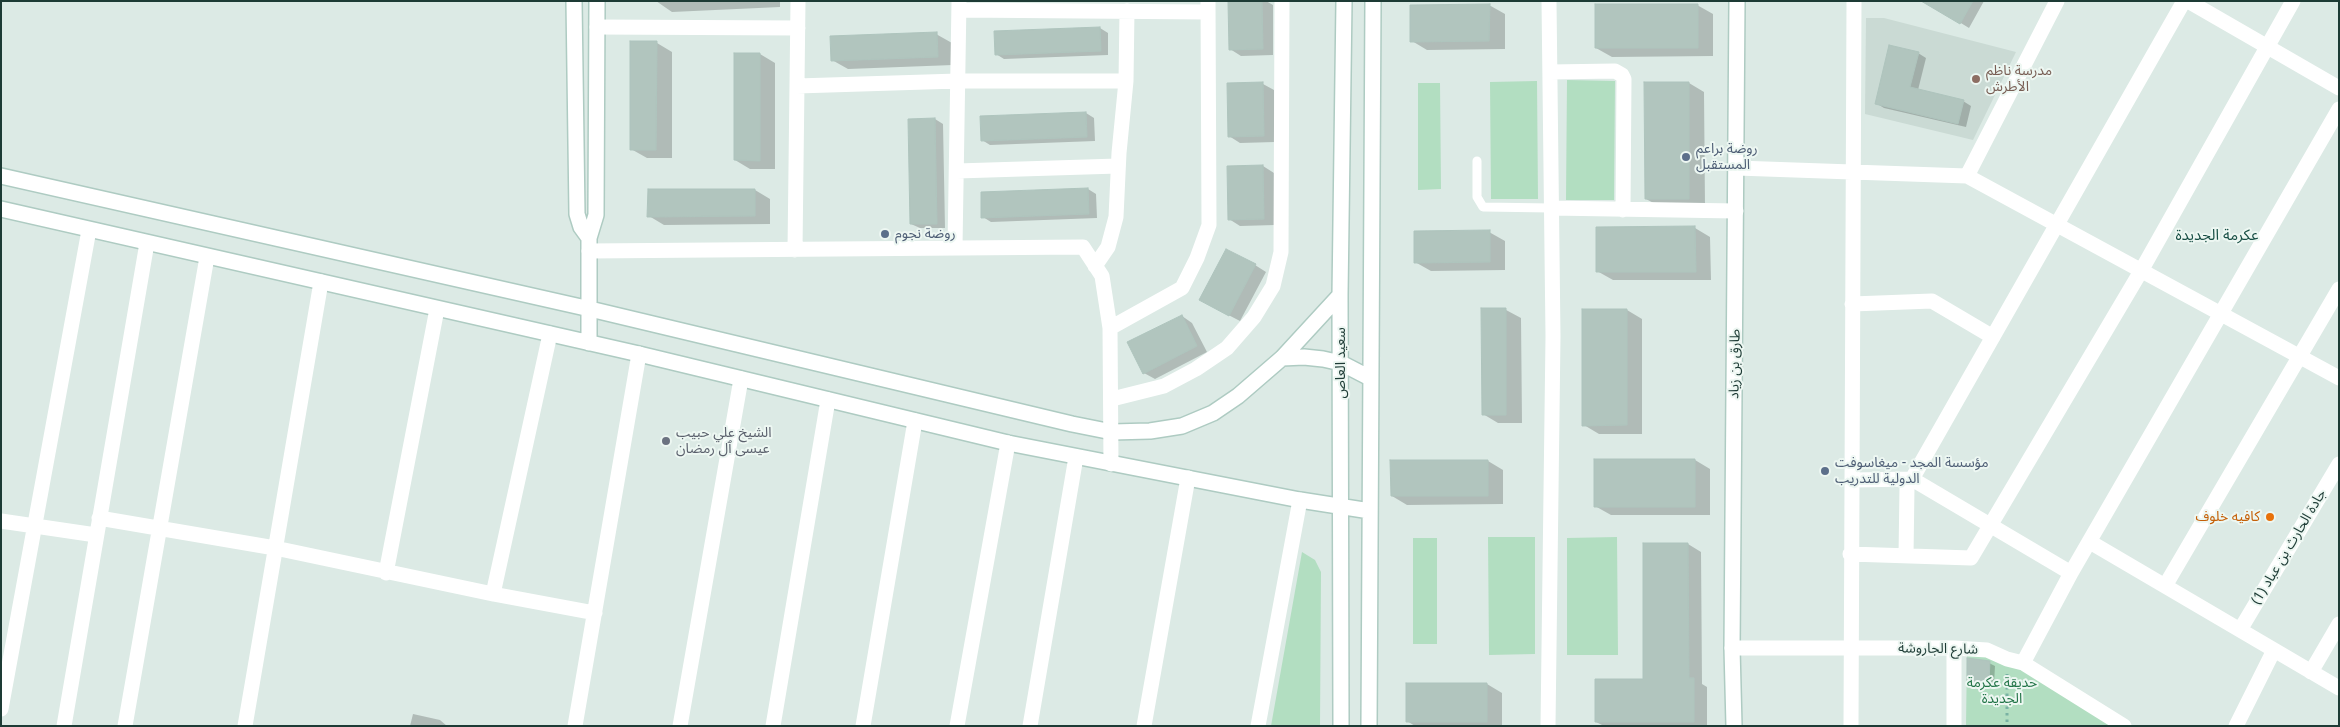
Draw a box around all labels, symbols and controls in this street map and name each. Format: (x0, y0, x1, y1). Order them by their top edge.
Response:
place label: مدرسة ناظم الأطرش (1986, 63, 2052, 95)
marker: مدرسة ناظم الأطرش (1970, 73, 1982, 85)
place label: روضة براعم المستقبل (1696, 141, 1758, 174)
marker: روضة براعم المستقبل (1680, 151, 1692, 163)
place label: روضة نجوم (895, 226, 956, 242)
district label: عكرمة الجديدة (2175, 227, 2259, 245)
marker: روضة نجوم (879, 228, 891, 240)
street label: سعيد العاص (1333, 327, 1349, 399)
street label: طارق بن زياد (1726, 329, 1744, 399)
place label: الشيخ علي حبيب عيسى ٱل رمضان (676, 425, 772, 458)
marker: الشيخ علي حبيب عيسى ٱل رمضان (660, 435, 672, 447)
place label: مؤسسة المجد - ميغاسوفت الدولية للتدريب (1835, 455, 1989, 488)
marker: مؤسسة المجد - ميغاسوفت الدولية للتدريب (1819, 465, 1831, 477)
street label: جادة الحارث بن عباد (1) (2248, 486, 2330, 608)
place label: كافيه خلوف (2195, 509, 2260, 525)
marker: كافيه خلوف (2264, 511, 2276, 523)
street label: شارع الجاروشة (1898, 640, 1978, 658)
park label: حديقة عكرمة الجديدة (1967, 675, 2037, 708)

